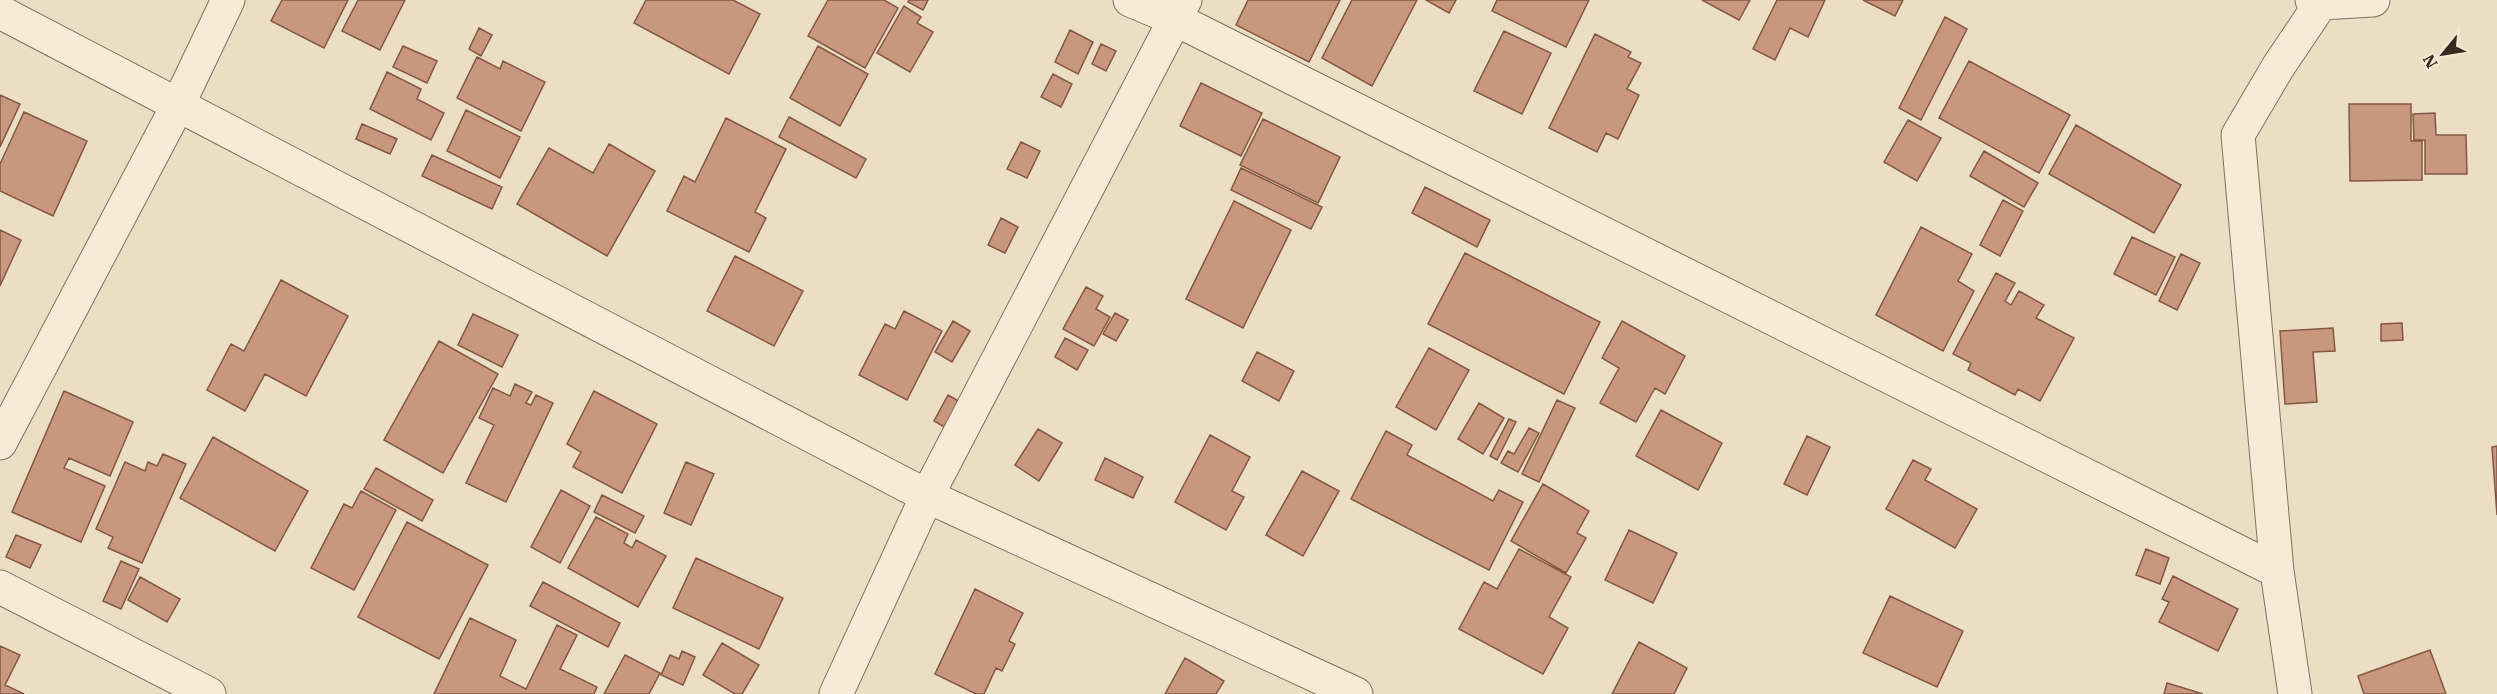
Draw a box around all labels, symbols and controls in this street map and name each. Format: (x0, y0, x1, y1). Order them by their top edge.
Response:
north arrow (2413, 24, 2473, 84)
text: N (2418, 51, 2442, 72)

